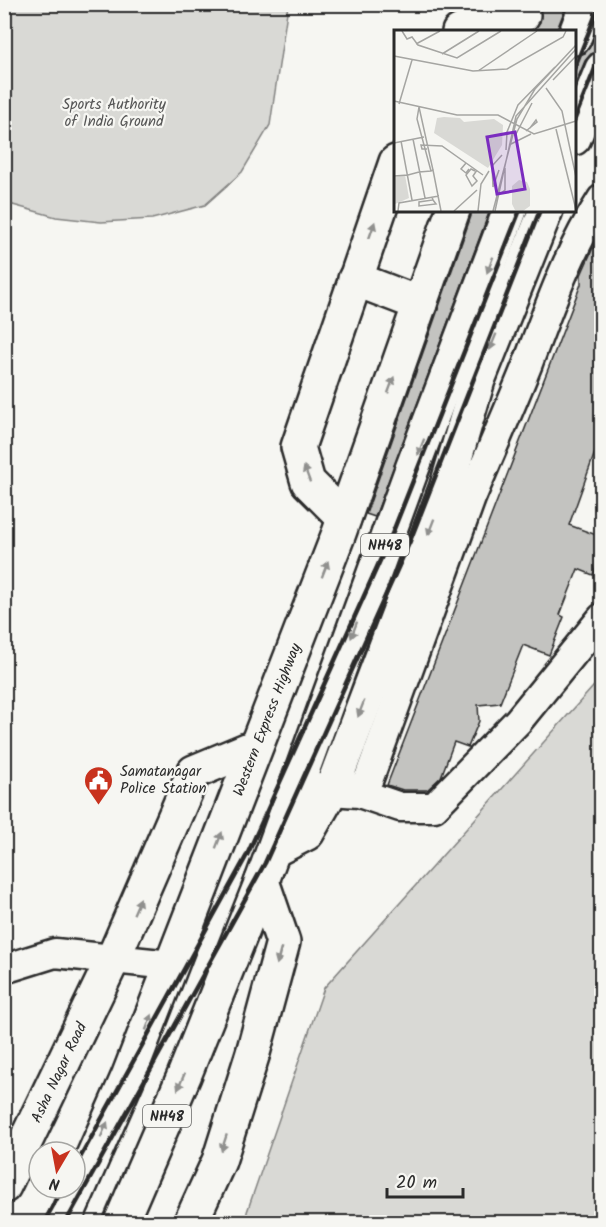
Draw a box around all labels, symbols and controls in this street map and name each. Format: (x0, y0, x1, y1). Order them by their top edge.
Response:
inset map (394, 30, 576, 212)
park label: Sports Authority of India Ground (62, 93, 167, 134)
one-way arrow (368, 221, 378, 239)
one-way arrow (484, 256, 494, 274)
one-way arrow (488, 334, 498, 352)
one-way arrow (387, 376, 397, 394)
one-way arrow (415, 438, 425, 456)
one-way arrow (301, 465, 311, 483)
one-way arrow (426, 518, 435, 536)
road number: NH48 (361, 534, 409, 556)
one-way arrow (320, 559, 330, 577)
one-way arrow (348, 621, 358, 639)
street label: Western Express Highway (227, 639, 309, 800)
one-way arrow (356, 700, 365, 718)
place label: Samatanagar Police Station (120, 760, 207, 801)
public building icon: Samatanagar Police Station (83, 764, 115, 806)
one-way arrow (215, 831, 224, 849)
one-way arrow (132, 897, 141, 914)
one-way arrow (274, 947, 283, 965)
one-way arrow (145, 1013, 154, 1031)
street label: Asha Nagar Road (25, 1018, 94, 1127)
one-way arrow (176, 1073, 185, 1091)
road number: NH48 (143, 1105, 191, 1127)
one-way arrow (100, 1122, 109, 1139)
one-way arrow (219, 1134, 228, 1152)
north arrow (27, 1140, 87, 1200)
scale bar (387, 1161, 464, 1199)
text: 20 m (396, 1169, 437, 1198)
text: N (48, 1170, 62, 1196)

